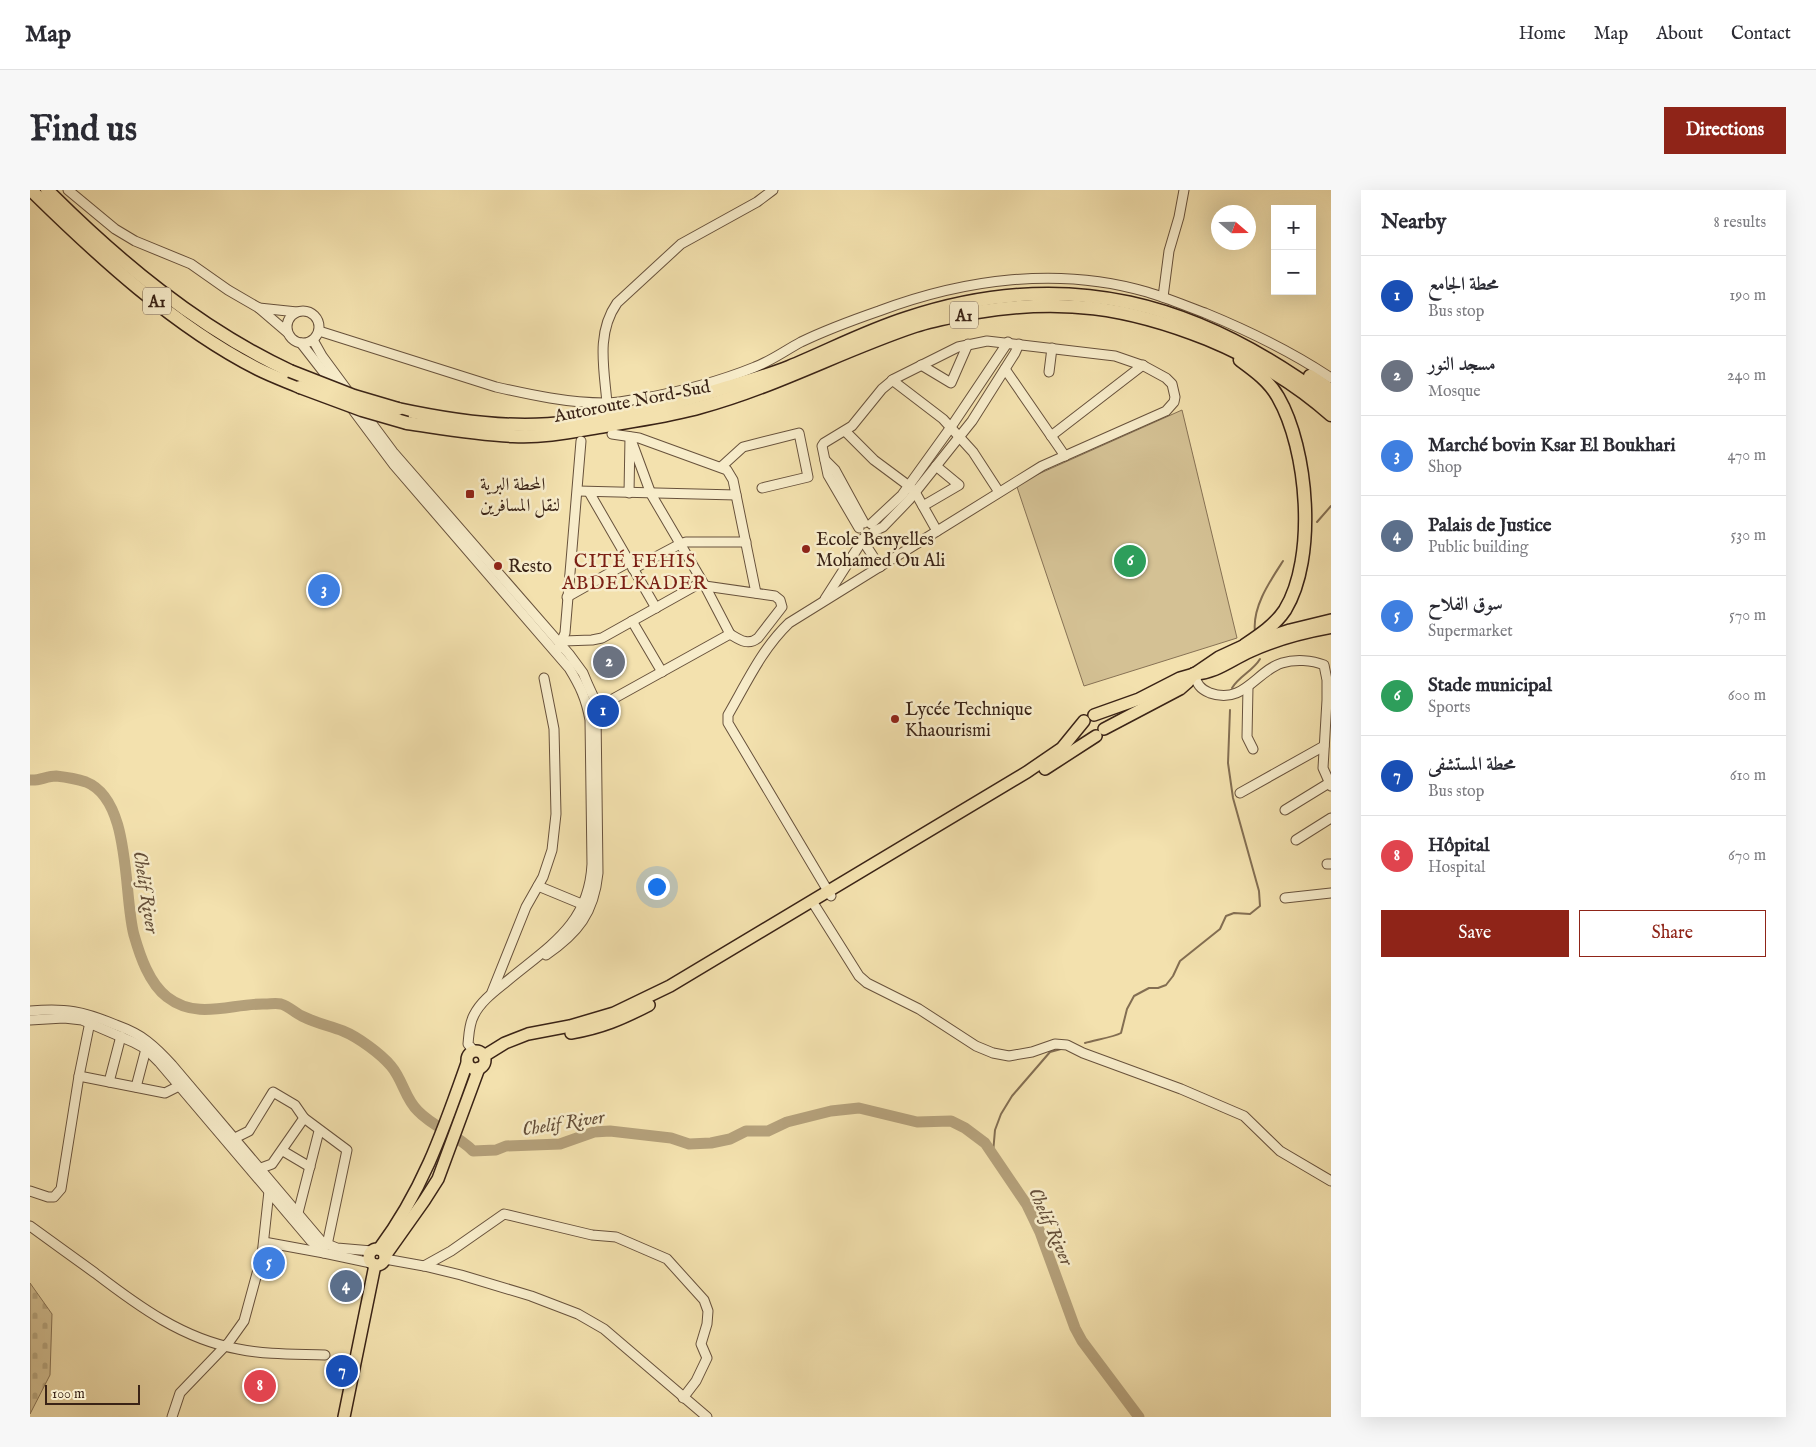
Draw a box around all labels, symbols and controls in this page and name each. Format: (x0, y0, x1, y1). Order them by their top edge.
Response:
text: Map (25, 19, 71, 50)
text: Home (1519, 23, 1566, 46)
text: Map (1594, 23, 1628, 46)
text: About (1656, 23, 1703, 46)
text: Contact (1731, 23, 1791, 46)
button: Directions (1664, 107, 1786, 154)
text: Find us (30, 108, 137, 153)
north arrow (1211, 205, 1256, 250)
map controls (1271, 205, 1316, 295)
button: + (1271, 205, 1316, 250)
text: Nearby (1381, 209, 1446, 236)
text: 8 results (1714, 213, 1766, 233)
button: − (1271, 250, 1316, 295)
text: محطة الجامع (1428, 273, 1499, 297)
text: 1 (1394, 286, 1400, 306)
text: 190 m (1729, 286, 1766, 306)
road number: A1 (143, 288, 171, 314)
road number: A1 (950, 302, 978, 328)
text: Bus stop (1428, 302, 1484, 322)
text: مسجد النور (1428, 353, 1496, 377)
text: 2 (1393, 366, 1401, 386)
text: 240 m (1727, 366, 1766, 386)
street label: Autoroute Nord-Sud (551, 376, 713, 429)
text: Mosque (1428, 382, 1481, 402)
text: Marché bovin Ksar El Boukhari (1428, 434, 1676, 458)
text: 3 (1394, 446, 1400, 466)
text: 470 m (1727, 446, 1766, 466)
text: Shop (1428, 458, 1462, 478)
place label: المحطة البرية لنقل المسافرين (480, 474, 560, 518)
marker: المحطة البرية لنقل المسافرين (464, 488, 476, 500)
text: Palais de Justice (1428, 514, 1552, 538)
text: 4 (1393, 526, 1401, 546)
text: 530 m (1731, 526, 1766, 546)
place label: Ecole Benyelles Mohamed Ou Ali (816, 529, 946, 573)
text: Public building (1428, 538, 1528, 558)
pin: 6 (1114, 542, 1146, 580)
marker: Ecole Benyelles Mohamed Ou Ali (800, 543, 812, 555)
district label: CITÉ FEHIS ABDELKADER (561, 549, 708, 596)
place label: Resto (508, 556, 552, 579)
marker: Resto (492, 560, 504, 572)
pin: 3 (308, 571, 340, 609)
text: سوق الفلاح (1428, 593, 1503, 617)
text: 5 (1394, 606, 1400, 626)
text: 570 m (1729, 606, 1766, 626)
text: Supermarket (1428, 622, 1513, 642)
pin: 2 (593, 643, 625, 681)
text: Stade municipal (1428, 674, 1552, 698)
text: 6 (1394, 686, 1400, 706)
text: 600 m (1728, 686, 1766, 706)
pin: 1 (587, 692, 619, 730)
text: Sports (1428, 698, 1470, 718)
place label: Lycée Technique Khaourismi (905, 699, 1032, 743)
marker: Lycée Technique Khaourismi (889, 713, 901, 725)
text: محطة المستشفى (1428, 753, 1516, 777)
text: 7 (1393, 766, 1401, 786)
text: 610 m (1730, 766, 1766, 786)
text: Bus stop (1428, 782, 1484, 802)
text: Hôpital (1428, 834, 1489, 858)
text: 8 (1394, 846, 1400, 866)
text: 670 m (1728, 846, 1766, 866)
water label: Chelif River (127, 849, 164, 937)
text: Hospital (1428, 858, 1485, 878)
your location (644, 874, 670, 900)
button: Save (1381, 910, 1569, 957)
button: Share (1579, 910, 1766, 957)
water label: Chelif River (520, 1105, 608, 1142)
water label: Chelif River (1022, 1184, 1079, 1271)
pin: 5 (253, 1244, 285, 1282)
pin: 4 (330, 1267, 362, 1305)
pin: 7 (326, 1352, 358, 1390)
pin: 8 (244, 1367, 276, 1405)
scale bar (45, 1382, 140, 1405)
text: 100 m (52, 1385, 85, 1403)

